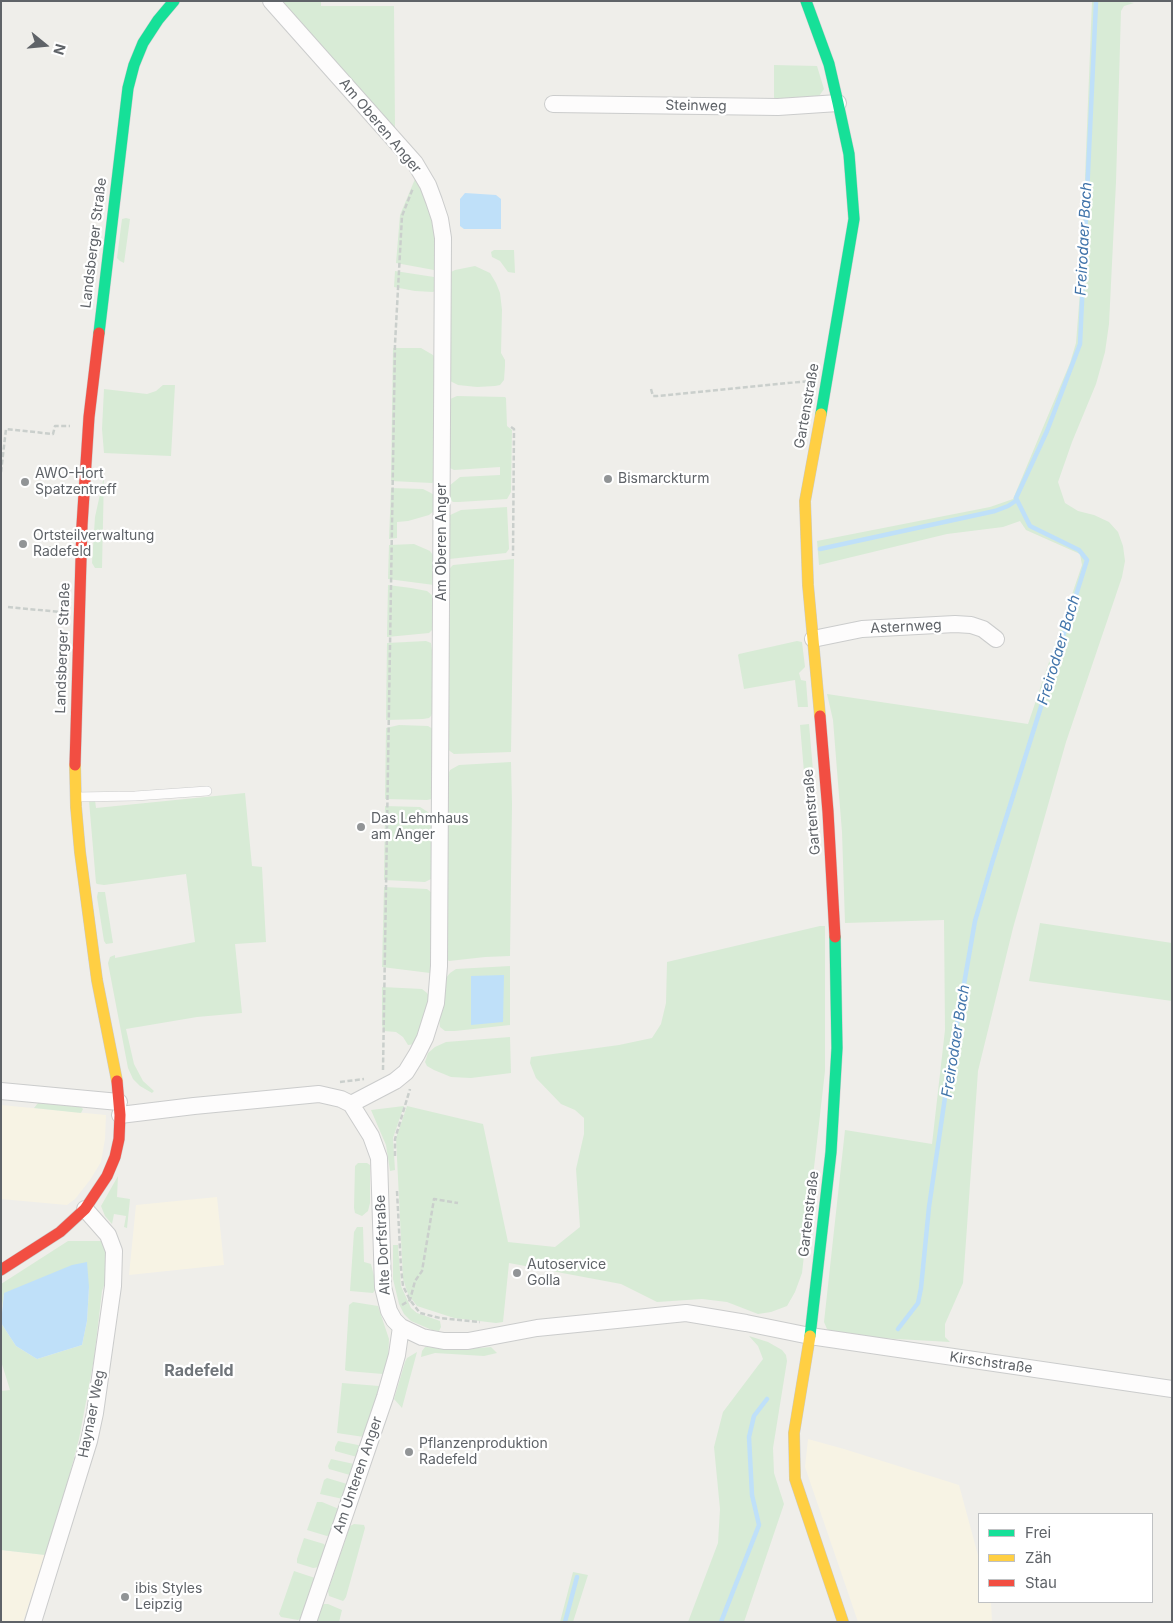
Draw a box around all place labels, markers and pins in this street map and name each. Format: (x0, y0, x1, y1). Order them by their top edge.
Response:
place label: AWO-Hort Spatzentreff (35, 466, 117, 498)
place label: Bismarckturm (618, 471, 709, 487)
marker: Bismarckturm (602, 473, 614, 485)
marker: AWO-Hort Spatzentreff (19, 476, 31, 488)
place label: Ortsteilverwaltung Radefeld (33, 528, 154, 560)
marker: Ortsteilverwaltung Radefeld (17, 538, 29, 550)
place label: Das Lehmhaus am Anger (371, 811, 469, 844)
marker: Das Lehmhaus am Anger (355, 821, 367, 833)
place label: Autoservice Golla (527, 1257, 606, 1290)
marker: Autoservice Golla (511, 1267, 523, 1279)
place label: Pflanzenproduktion Radefeld (419, 1436, 548, 1468)
marker: Pflanzenproduktion Radefeld (403, 1446, 415, 1458)
place label: ibis Styles Leipzig (135, 1581, 202, 1614)
marker: ibis Styles Leipzig (119, 1591, 131, 1603)

